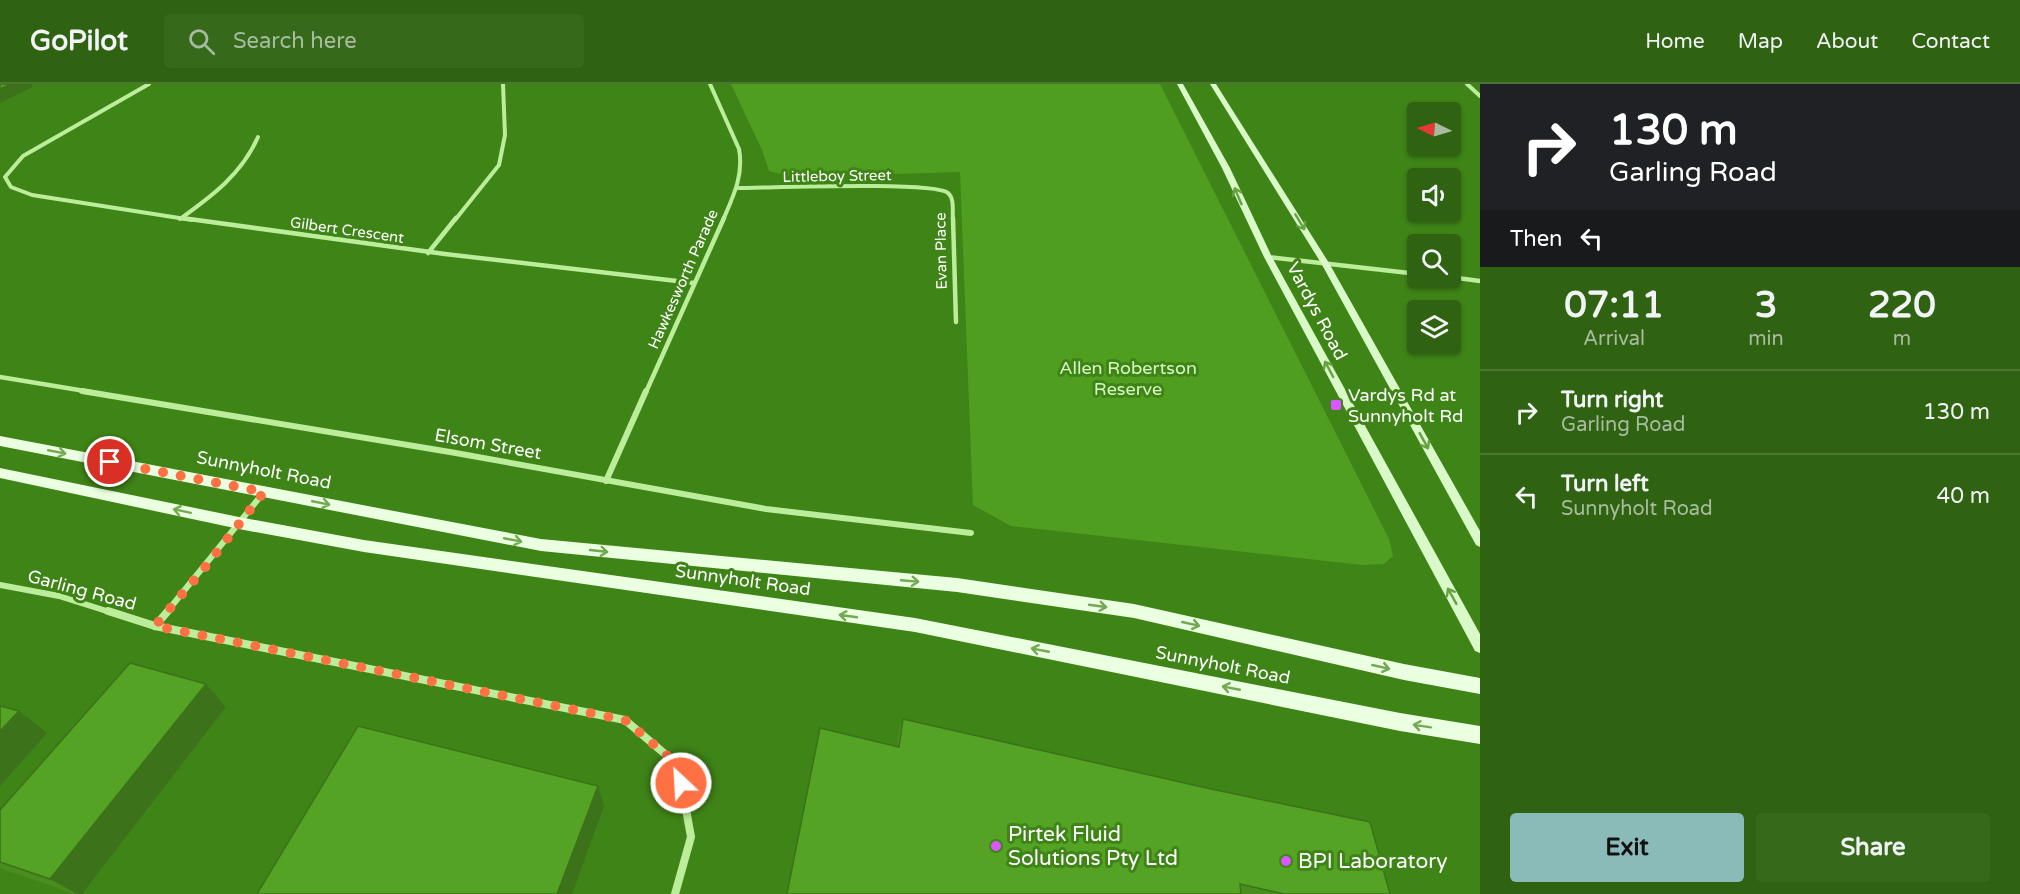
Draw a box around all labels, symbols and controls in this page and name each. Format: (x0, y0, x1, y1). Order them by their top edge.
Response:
search box (164, 14, 584, 68)
text: GoPilot (30, 24, 128, 58)
icon: search (185, 25, 218, 58)
text: Search here (233, 28, 357, 54)
text: Home (1645, 29, 1705, 54)
text: Map (1738, 29, 1783, 54)
text: About (1816, 29, 1878, 54)
text: Contact (1911, 29, 1990, 54)
north arrow (1407, 102, 1461, 156)
map controls (1407, 102, 1461, 354)
text: 130 m (1609, 105, 1738, 156)
icon: right (1510, 108, 1588, 186)
text: Garling Road (1609, 156, 1777, 189)
street label: Littleboy Street (782, 166, 892, 186)
button: sound (1407, 168, 1461, 222)
one-way arrow (1232, 187, 1243, 206)
street label: Hawkesworth Parade (644, 206, 722, 352)
street label: Evan Place (931, 212, 951, 290)
street label: Gilbert Crescent (289, 213, 405, 247)
one-way arrow (1295, 213, 1307, 230)
icon: left (1575, 222, 1608, 255)
text: Then (1510, 226, 1563, 252)
button: search (1407, 234, 1461, 288)
street label: Vardys Road (1282, 258, 1352, 364)
text: 07:11 (1564, 284, 1664, 327)
text: 3 (1755, 284, 1777, 327)
text: 220 (1868, 284, 1936, 327)
button: layers (1407, 300, 1461, 354)
text: Arrival (1583, 327, 1645, 351)
text: min (1748, 327, 1784, 351)
text: m (1893, 327, 1911, 351)
park label: Allen Robertson Reserve (1059, 357, 1197, 400)
one-way arrow (1323, 361, 1335, 378)
place label: Vardys Rd at Sunnyholt Rd (1348, 384, 1463, 427)
text: Turn right (1561, 387, 1663, 413)
icon: right (1510, 396, 1543, 429)
marker: Vardys Rd at Sunnyholt Rd (1329, 398, 1343, 412)
text: 130 m (1923, 399, 1990, 425)
text: Garling Road (1561, 413, 1685, 437)
street label: Elsom Street (433, 424, 543, 464)
one-way arrow (1419, 432, 1430, 450)
pin (84, 436, 135, 487)
icon: arrive (93, 445, 126, 478)
street label: Sunnyholt Road (195, 446, 333, 494)
one-way arrow (47, 447, 67, 458)
text: Turn left (1561, 471, 1649, 497)
icon: left (1510, 480, 1543, 513)
text: 40 m (1936, 483, 1990, 509)
text: Sunnyholt Road (1561, 497, 1713, 521)
one-way arrow (311, 498, 331, 509)
one-way arrow (173, 505, 192, 516)
one-way arrow (502, 535, 522, 546)
one-way arrow (589, 546, 609, 557)
street label: Sunnyholt Road (674, 560, 812, 600)
street label: Garling Road (25, 565, 139, 615)
one-way arrow (900, 576, 920, 587)
one-way arrow (1446, 587, 1457, 605)
one-way arrow (1088, 600, 1108, 611)
one-way arrow (838, 611, 858, 622)
one-way arrow (1181, 618, 1200, 630)
street label: Sunnyholt Road (1154, 641, 1292, 689)
one-way arrow (1030, 644, 1050, 655)
one-way arrow (1371, 661, 1390, 673)
one-way arrow (1222, 682, 1241, 693)
one-way arrow (1413, 720, 1433, 731)
position arrow (649, 751, 713, 815)
button: Exit (1510, 813, 1744, 882)
button: Share (1756, 813, 1990, 882)
place label: Pirtek Fluid Solutions Pty Ltd (1008, 822, 1178, 871)
marker: Pirtek Fluid Solutions Pty Ltd (989, 839, 1003, 853)
place label: BPI Laboratory (1298, 849, 1448, 874)
marker: BPI Laboratory (1279, 854, 1293, 868)

